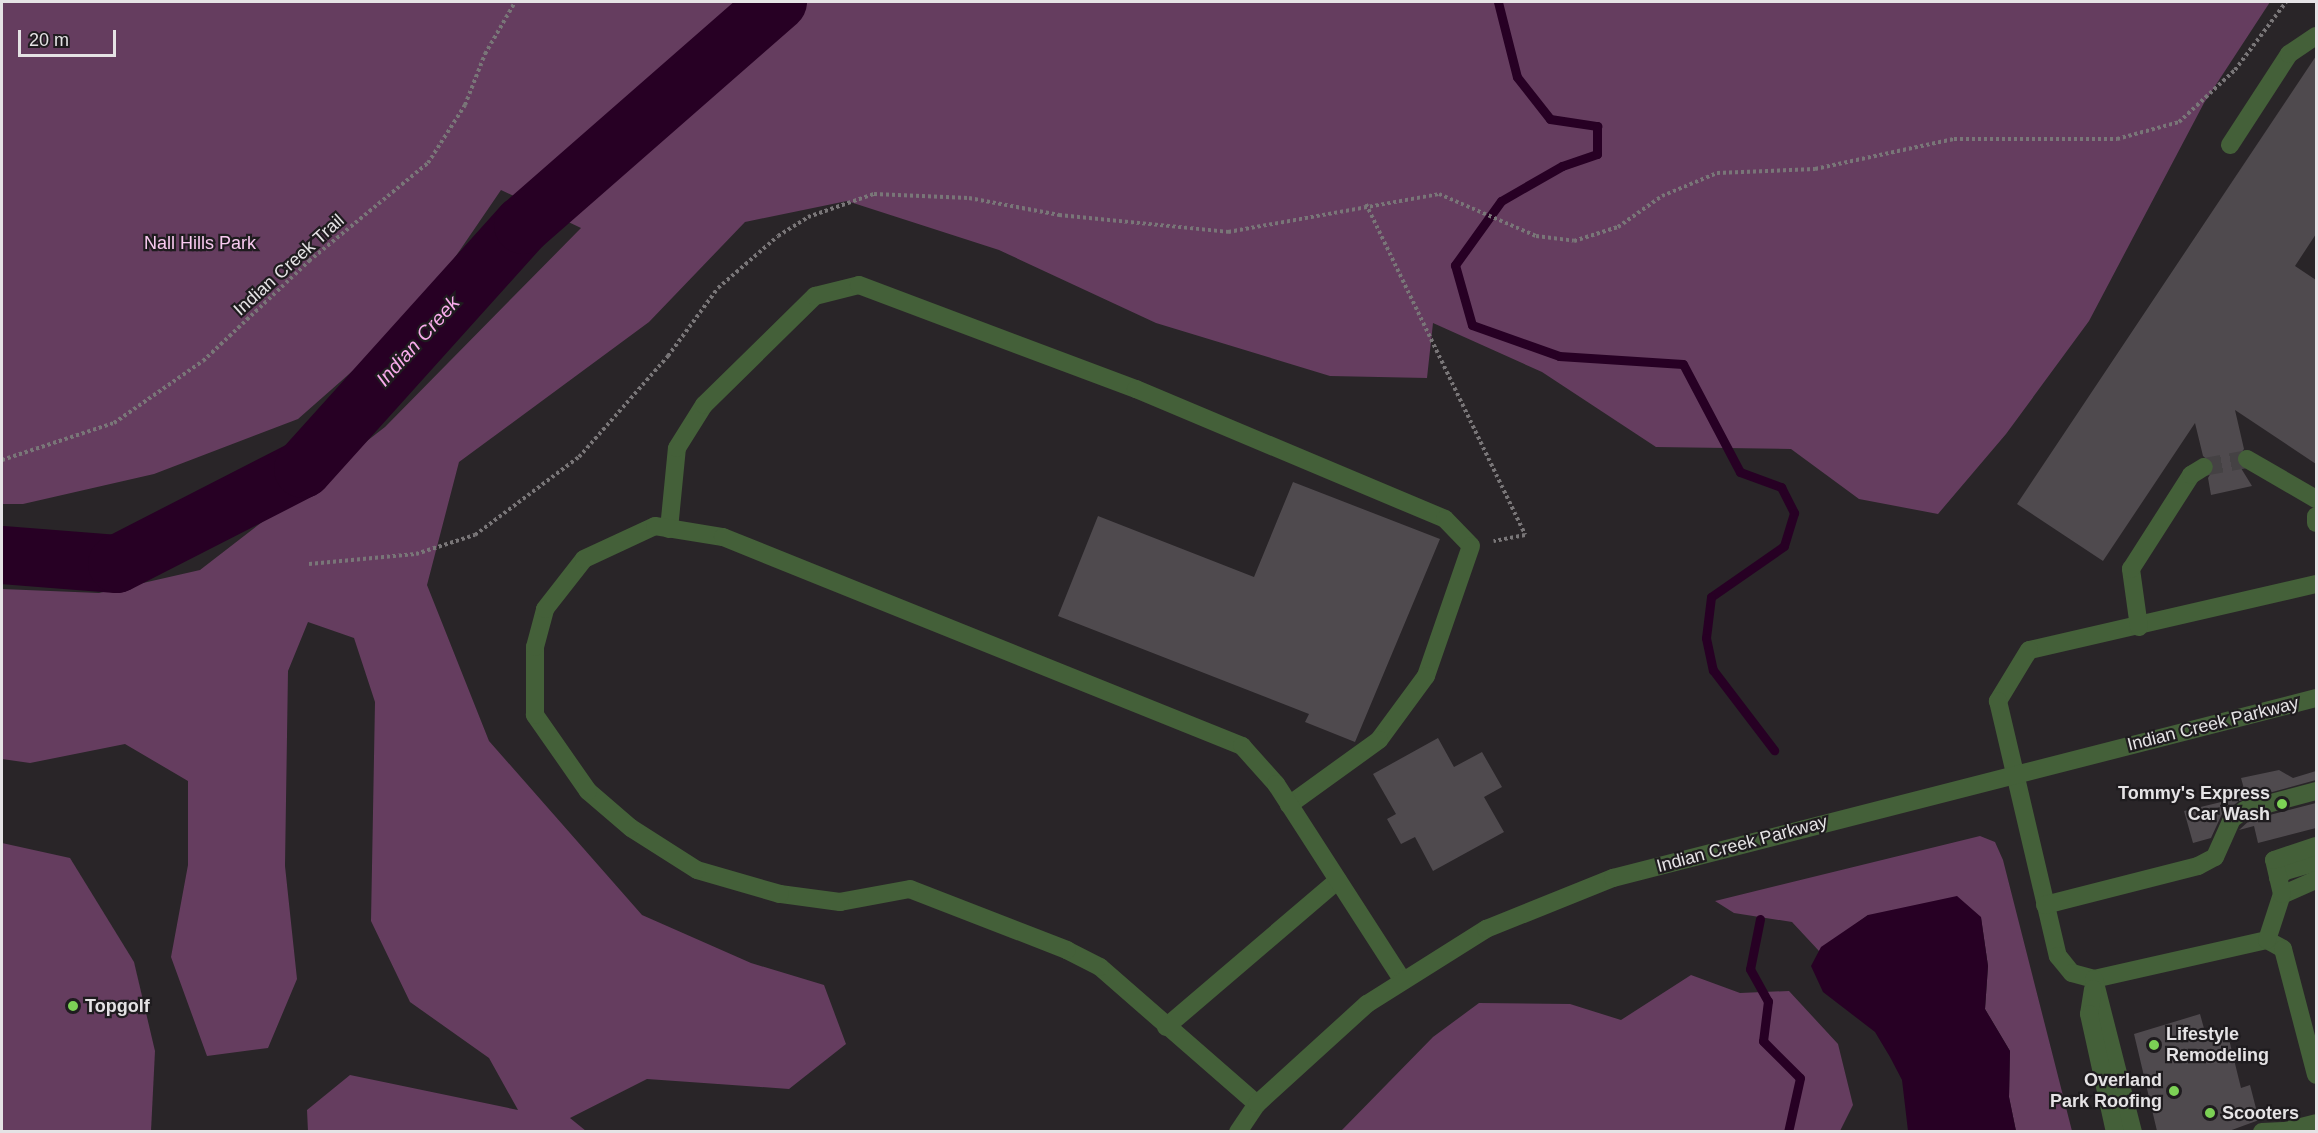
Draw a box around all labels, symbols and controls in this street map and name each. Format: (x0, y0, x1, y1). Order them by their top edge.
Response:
scale bar (21, 18, 118, 56)
text: 20 m (29, 30, 69, 50)
street label: Indian Creek Trail (229, 210, 349, 320)
park label: Nall Hills Park (144, 232, 256, 254)
water label: Indian Creek (371, 291, 465, 391)
street label: Indian Creek Parkway (2125, 692, 2301, 756)
place label: Tommy's Express Car Wash (2118, 783, 2270, 826)
marker: Tommy's Express Car Wash (2275, 797, 2289, 811)
street label: Indian Creek Parkway (1654, 811, 1830, 877)
place label: Topgolf (85, 995, 150, 1017)
marker: Topgolf (66, 999, 80, 1013)
place label: Lifestyle Remodeling (2166, 1024, 2269, 1066)
marker: Lifestyle Remodeling (2147, 1038, 2161, 1052)
place label: Overland Park Roofing (2050, 1070, 2162, 1112)
marker: Overland Park Roofing (2167, 1084, 2181, 1098)
place label: Scooters (2222, 1102, 2299, 1124)
marker: Scooters (2203, 1106, 2217, 1120)

